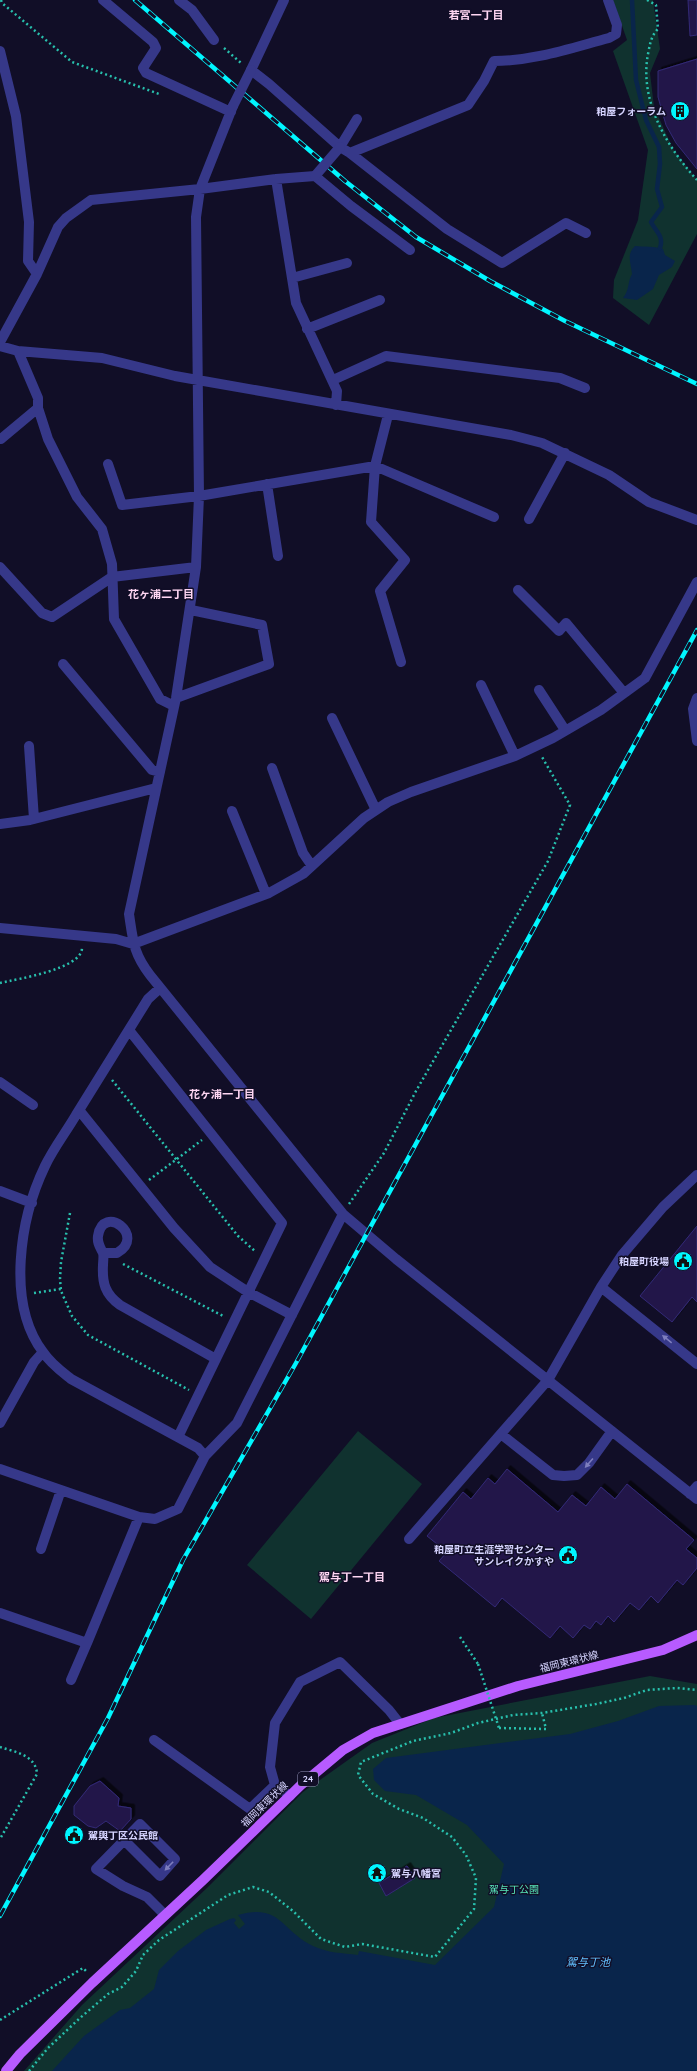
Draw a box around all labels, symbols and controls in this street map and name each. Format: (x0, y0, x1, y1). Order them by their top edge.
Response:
district label: 若宮一丁目 (449, 8, 504, 22)
building icon: 粕屋フォーラム (669, 100, 691, 122)
place label: 粕屋フォーラム (596, 105, 666, 118)
district label: 花ヶ浦二丁目 (128, 587, 194, 601)
district label: 花ヶ浦一丁目 (189, 1087, 255, 1101)
public building icon: 粕屋町役場 (672, 1250, 694, 1272)
place label: 粕屋町役場 (619, 1255, 669, 1268)
one-way arrow (661, 1335, 672, 1344)
one-way arrow (584, 1457, 593, 1468)
place label: 粕屋町立生涯学習センター サンレイクかすや (434, 1543, 554, 1568)
public building icon: 粕屋町立生涯学習センター サンレイクかすや (557, 1544, 579, 1566)
district label: 駕与丁一丁目 (319, 1570, 385, 1584)
street label: 福岡東環状線 (538, 1648, 600, 1675)
road number: 24 (298, 1772, 318, 1786)
street label: 福岡東環状線 (238, 1779, 290, 1830)
public building icon: 駕輿丁区公民館 (63, 1824, 85, 1846)
place label: 駕輿丁区公民館 (88, 1829, 158, 1842)
one-way arrow (165, 1860, 174, 1871)
temple icon: 駕与八幡宮 (366, 1862, 388, 1884)
place label: 駕与八幡宮 (391, 1867, 441, 1880)
park label: 駕与丁公園 (489, 1883, 539, 1896)
water label: 駕与丁池 (566, 1955, 611, 1969)

